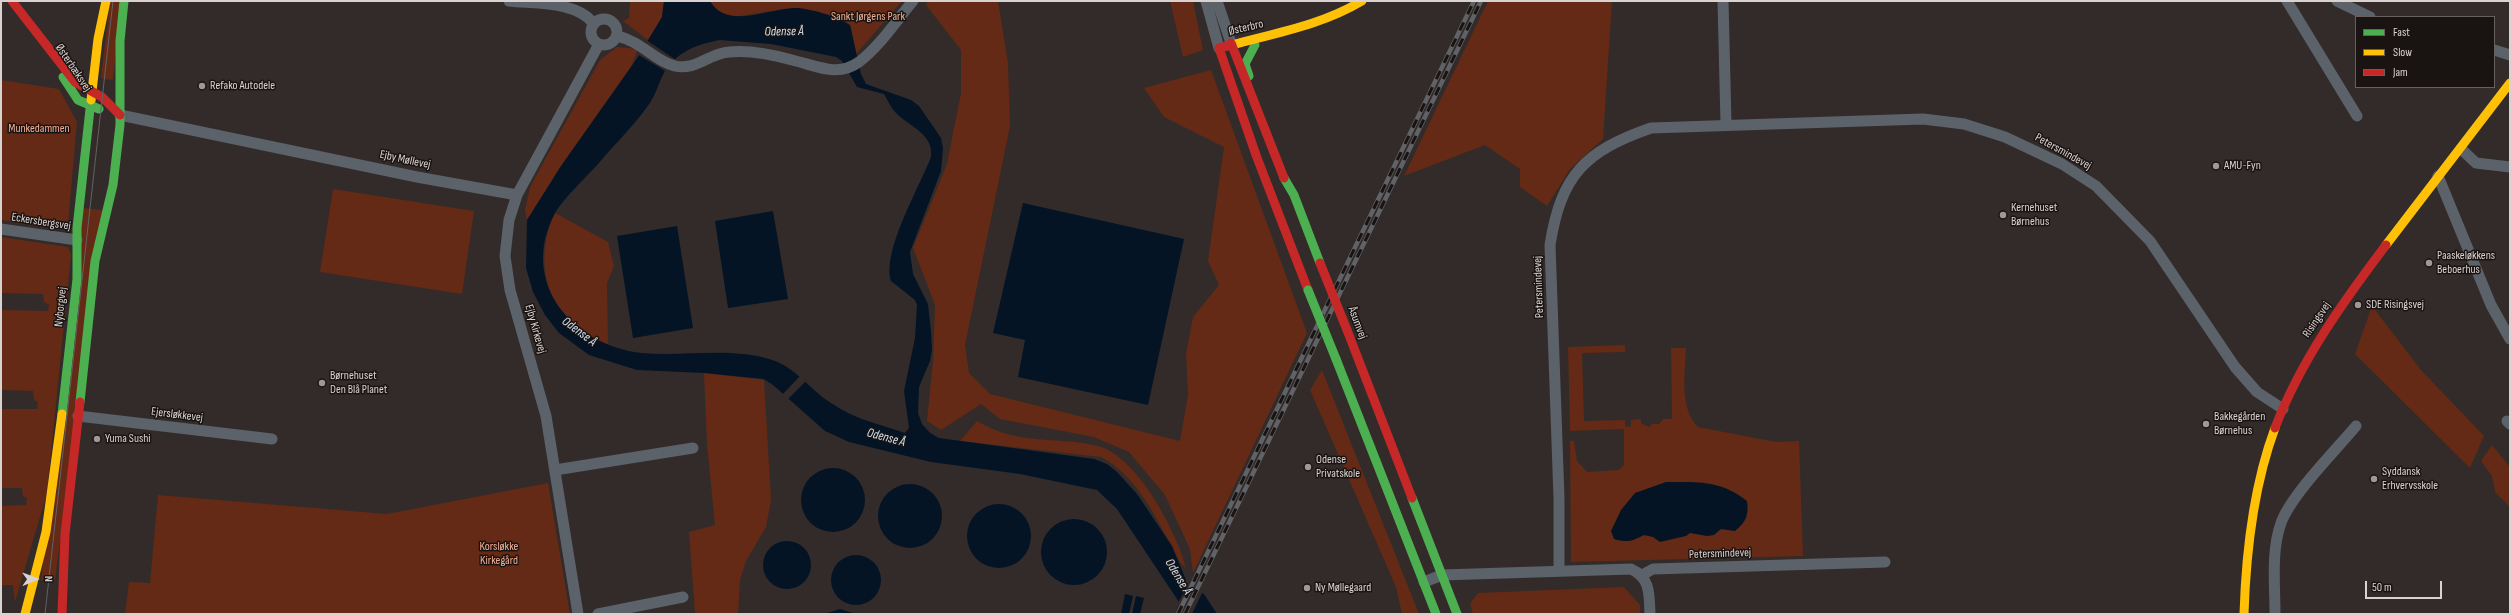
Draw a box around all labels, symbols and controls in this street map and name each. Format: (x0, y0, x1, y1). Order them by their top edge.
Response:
park label: Sankt Jørgens Park (831, 10, 905, 24)
legend (2355, 16, 2495, 88)
street label: Østerbro (1227, 17, 1265, 39)
water label: Odense Å (764, 24, 804, 40)
text: Fast (2393, 25, 2410, 40)
street label: Østerbæksvej (52, 41, 94, 95)
text: Slow (2393, 45, 2412, 60)
text: Jam (2393, 65, 2408, 80)
place label: Refako Autodele (210, 79, 275, 93)
marker: Refako Autodele (197, 81, 207, 91)
park label: Munkedammen (8, 122, 70, 136)
street label: Petersmindevej (2032, 131, 2094, 173)
street label: Ejby Møllevej (378, 148, 432, 172)
place label: AMU-Fyn (2224, 159, 2261, 173)
marker: AMU-Fyn (2211, 161, 2221, 171)
place label: Kernehuset Børnehus (2011, 201, 2057, 229)
street label: Eckersbergsvej (10, 210, 72, 234)
marker: Kernehuset Børnehus (1998, 210, 2008, 220)
place label: Paaskeløkkens Beboerhus (2437, 249, 2495, 277)
street label: Petersmindevej (1531, 256, 1547, 318)
marker: Paaskeløkkens Beboerhus (2424, 258, 2434, 268)
street label: Nyborgvej (52, 286, 70, 328)
place label: SDE Risingsvej (2366, 298, 2424, 312)
street label: Risingsvej (2300, 299, 2334, 341)
marker: SDE Risingsvej (2353, 300, 2363, 310)
street label: Ejby Kirkevej (521, 303, 549, 355)
street label: Åsumvej (1344, 305, 1370, 341)
water label: Odense Å (559, 314, 599, 350)
place label: Børnehuset Den Blå Planet (330, 369, 387, 397)
marker: Børnehuset Den Blå Planet (317, 378, 327, 388)
street label: Ejersløkkevej (150, 405, 204, 425)
place label: Bakkegården Børnehus (2214, 410, 2265, 438)
marker: Bakkegården Børnehus (2201, 419, 2211, 429)
water label: Odense Å (865, 425, 907, 451)
place label: Yuma Sushi (105, 432, 151, 446)
marker: Yuma Sushi (92, 434, 102, 444)
place label: Odense Privatskole (1316, 453, 1360, 481)
marker: Odense Privatskole (1303, 462, 1313, 472)
place label: Syddansk Erhvervsskole (2382, 465, 2438, 493)
marker: Syddansk Erhvervsskole (2369, 474, 2379, 484)
park label: Korsløkke Kirkegård (480, 540, 518, 568)
street label: Petersmindevej (1689, 546, 1751, 562)
water label: Odense Å (1161, 556, 1195, 598)
north arrow (16, 559, 56, 599)
scale bar (2367, 573, 2444, 599)
text: N (42, 576, 55, 582)
text: 50 m (2372, 580, 2392, 595)
place label: Ny Møllegaard (1315, 581, 1371, 595)
marker: Ny Møllegaard (1302, 583, 1312, 593)

